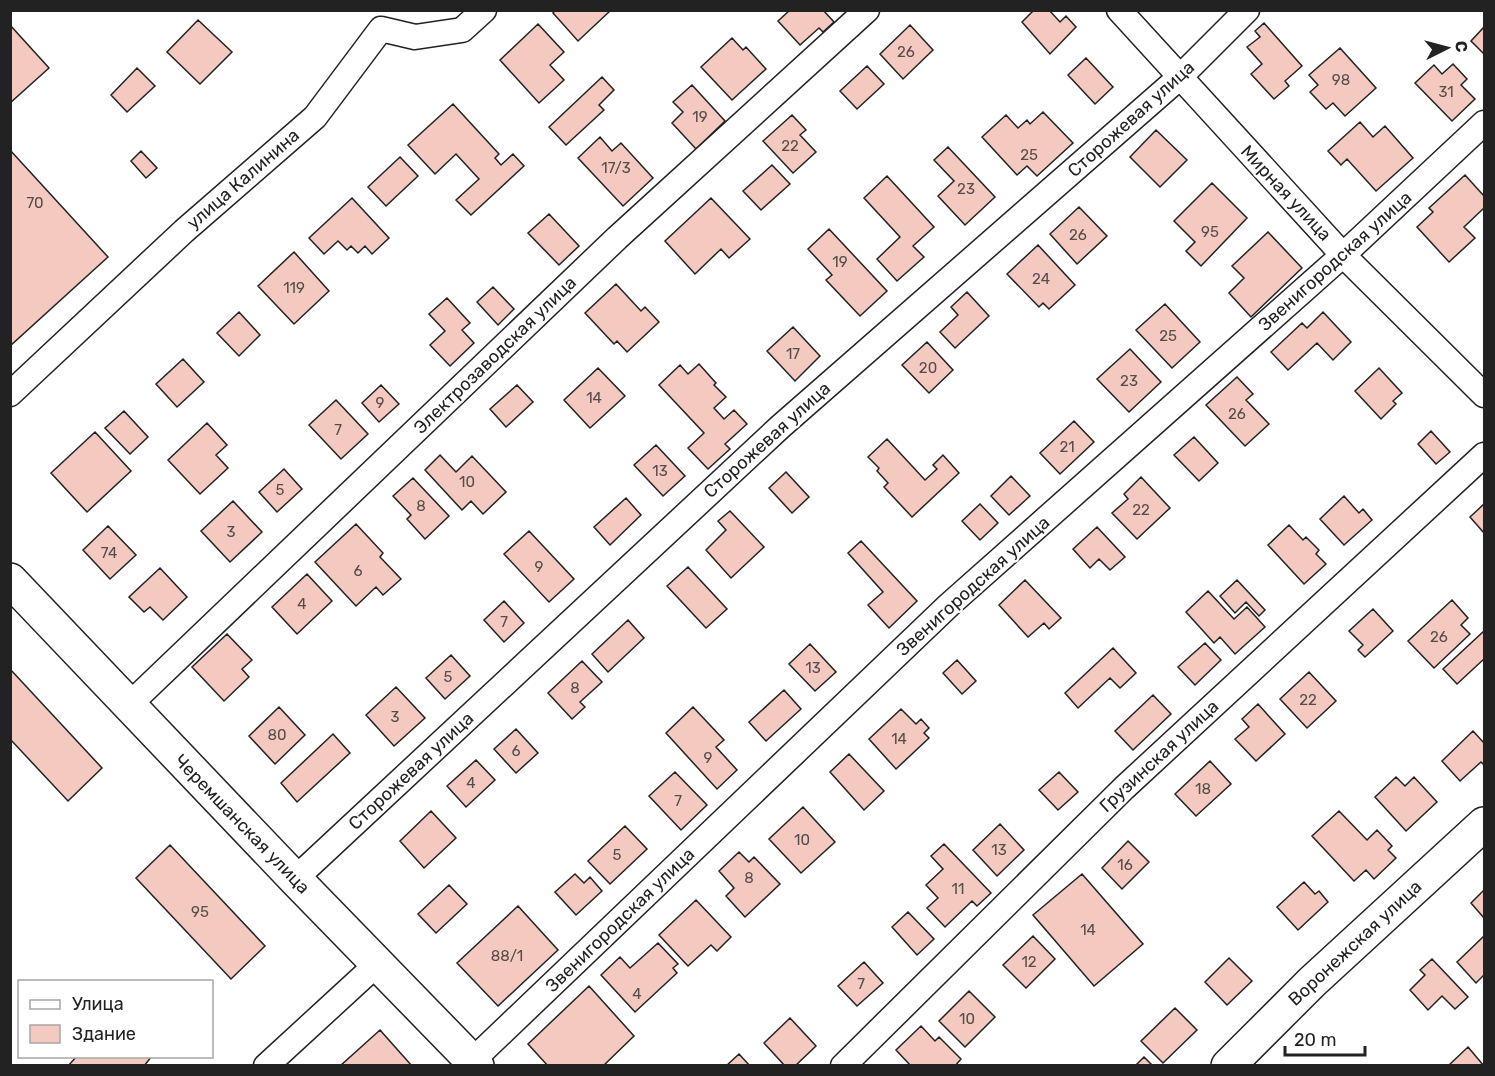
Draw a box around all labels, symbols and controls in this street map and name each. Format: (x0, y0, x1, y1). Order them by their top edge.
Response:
north arrow (1417, 18, 1477, 78)
text: С (1451, 40, 1471, 53)
house number: 26 (897, 43, 915, 61)
street label: Сторожевая улица (1063, 56, 1199, 182)
house number: 98 (1332, 71, 1350, 89)
house number: 31 (1438, 83, 1454, 101)
house number: 19 (692, 108, 708, 126)
street label: улица Калинина (182, 124, 304, 234)
house number: 22 (781, 137, 799, 155)
street label: Мирная улица (1236, 141, 1336, 245)
house number: 25 (1020, 146, 1038, 164)
house number: 17/3 (601, 159, 631, 177)
house number: 23 (957, 180, 975, 198)
street label: Звенигородская улица (1254, 186, 1416, 336)
house number: 70 (26, 194, 44, 212)
house number: 95 (1201, 223, 1219, 241)
house number: 26 (1069, 226, 1087, 244)
house number: 19 (832, 253, 848, 271)
house number: 24 (1032, 270, 1050, 288)
street label: Электрозаводская улица (409, 271, 581, 439)
house number: 119 (283, 279, 305, 297)
house number: 25 (1159, 327, 1177, 345)
house number: 17 (786, 345, 800, 363)
house number: 20 (919, 359, 937, 377)
house number: 23 (1120, 372, 1138, 390)
street label: Сторожевая улица (699, 377, 835, 503)
house number: 14 (586, 389, 602, 407)
house number: 9 (376, 394, 385, 412)
house number: 26 (1228, 405, 1246, 423)
house number: 7 (334, 421, 342, 439)
house number: 21 (1059, 438, 1075, 456)
house number: 13 (652, 462, 668, 480)
house number: 10 (459, 473, 475, 491)
house number: 5 (276, 481, 285, 499)
house number: 8 (416, 497, 426, 515)
house number: 22 (1132, 501, 1150, 519)
street label: Звенигородская улица (892, 511, 1054, 661)
house number: 3 (226, 523, 236, 541)
house number: 74 (101, 544, 117, 562)
house number: 9 (535, 558, 544, 576)
house number: 6 (353, 562, 363, 580)
house number: 4 (297, 595, 307, 613)
house number: 7 (500, 613, 508, 631)
house number: 26 (1430, 628, 1448, 646)
house number: 13 (805, 659, 821, 677)
house number: 5 (444, 668, 453, 686)
house number: 8 (570, 679, 580, 697)
house number: 22 (1299, 691, 1317, 709)
street label: Грузинская улица (1095, 695, 1223, 817)
street label: Сторожевая улица (344, 707, 478, 835)
house number: 3 (390, 708, 400, 726)
house number: 80 (267, 726, 287, 744)
house number: 14 (891, 730, 907, 748)
house number: 6 (511, 742, 521, 760)
house number: 9 (704, 749, 713, 767)
street label: Черемшанская улица (170, 750, 314, 898)
house number: 4 (466, 774, 476, 792)
house number: 18 (1195, 780, 1211, 798)
house number: 7 (674, 792, 682, 810)
house number: 10 (794, 831, 810, 849)
house number: 13 (991, 841, 1007, 859)
street label: Звенигородская улица (541, 843, 699, 997)
house number: 5 (613, 846, 622, 864)
house number: 16 (1117, 856, 1133, 874)
house number: 8 (744, 869, 754, 887)
street label: Воронежская улица (1284, 875, 1426, 1011)
house number: 11 (952, 880, 964, 898)
house number: 95 (191, 903, 209, 921)
house number: 14 (1080, 921, 1096, 939)
house number: 88/1 (491, 947, 523, 965)
house number: 12 (1021, 953, 1037, 971)
house number: 7 (857, 975, 865, 993)
legend (18, 980, 213, 1058)
house number: 4 (632, 985, 642, 1003)
text: Улица (72, 993, 124, 1015)
house number: 10 (959, 1010, 975, 1028)
scale bar (1285, 1019, 1364, 1057)
text: Здание (72, 1023, 136, 1045)
text: 20 m (1294, 1029, 1336, 1051)

